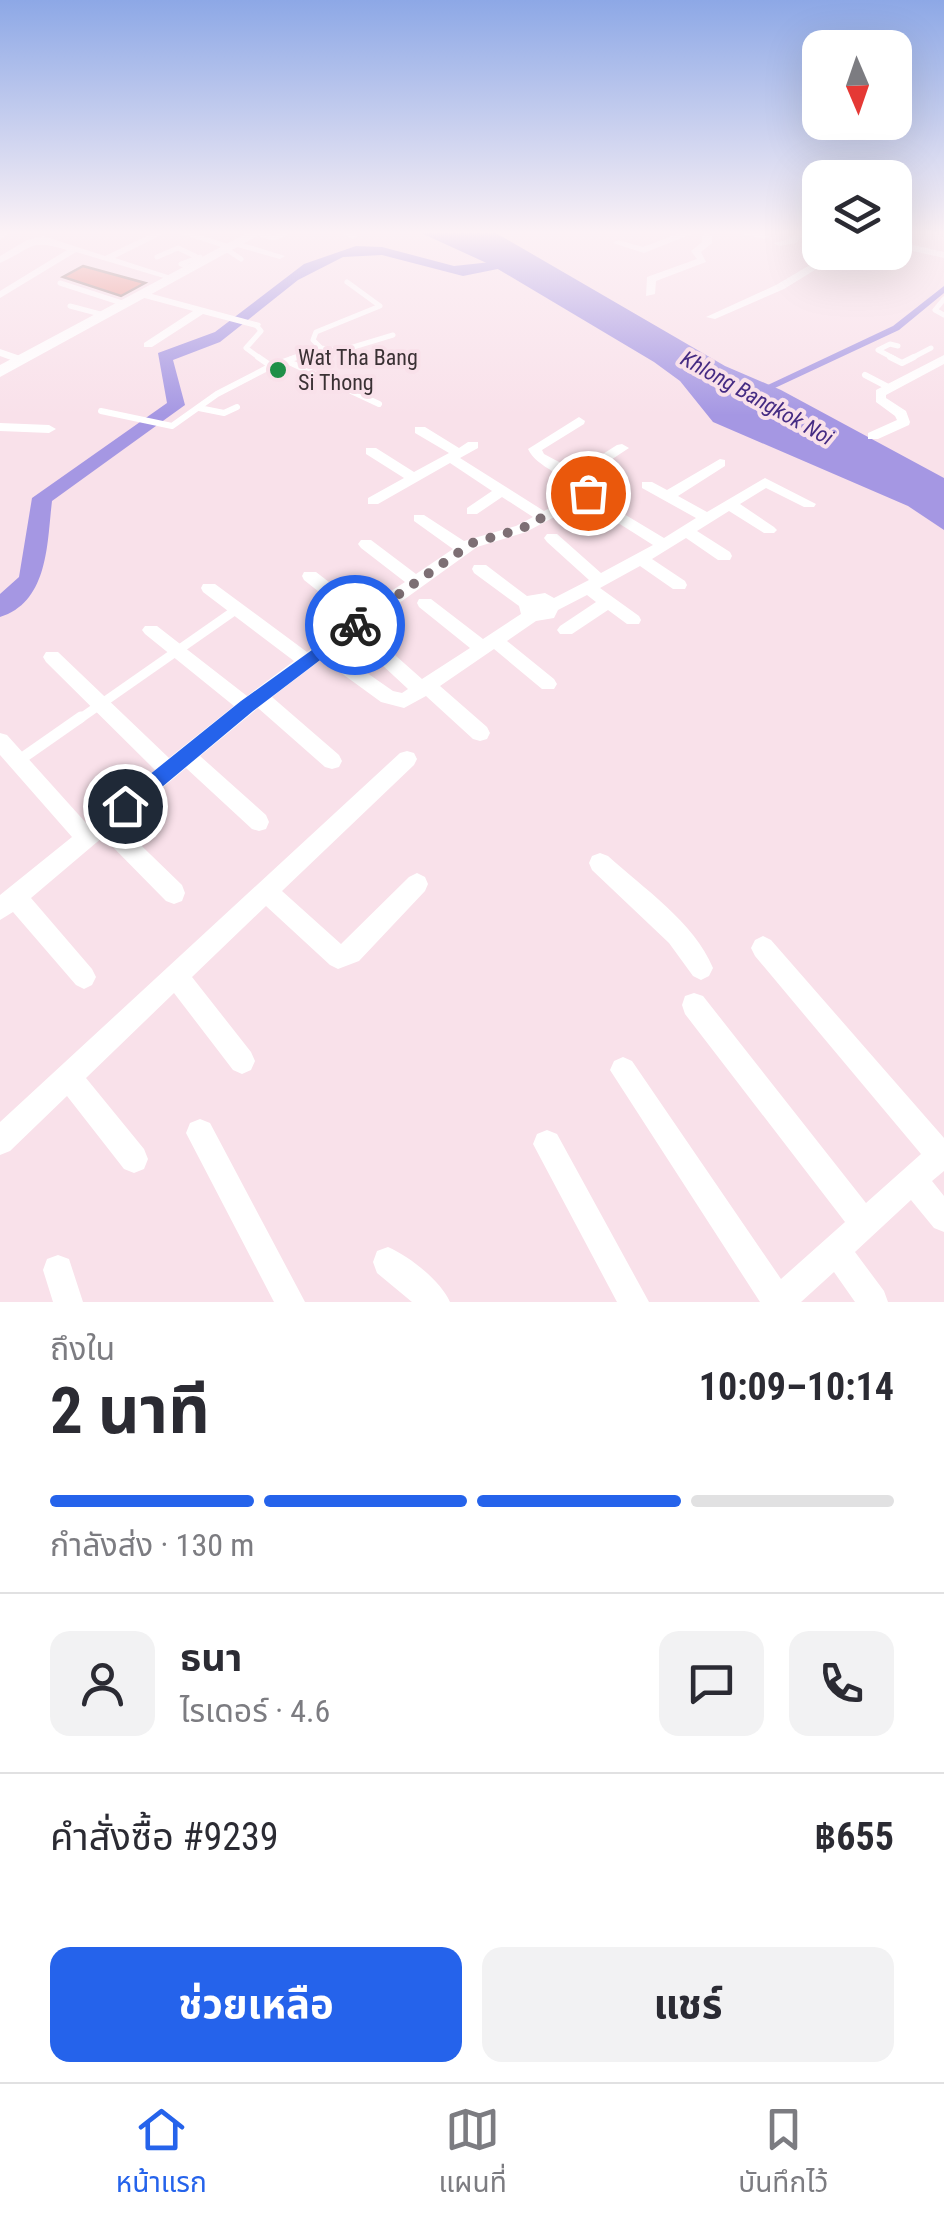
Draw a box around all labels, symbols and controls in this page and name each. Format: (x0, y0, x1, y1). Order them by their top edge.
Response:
north arrow (802, 30, 912, 140)
map controls (802, 30, 912, 270)
button: layers (802, 160, 912, 270)
place label: Wat Tha Bang Si Thong (298, 345, 418, 395)
water label: Khlong Bangkok Noi (677, 346, 837, 450)
marker: Wat Tha Bang Si Thong (267, 359, 289, 381)
pin (546, 451, 631, 536)
icon: bag (561, 466, 616, 521)
courier (305, 575, 405, 675)
icon: bike (328, 598, 383, 653)
pin (83, 764, 168, 849)
icon: home (98, 779, 153, 834)
text: ถึงใน (50, 1330, 115, 1368)
text: 10:09–10:14 (699, 1365, 894, 1409)
text: 2 นาที (50, 1373, 210, 1449)
text: กำลังส่ง · 130 m (50, 1526, 254, 1564)
button: person (50, 1631, 155, 1736)
button: chat (659, 1631, 764, 1736)
button: phone (789, 1631, 894, 1736)
text: ธนา (180, 1636, 242, 1680)
text: ไรเดอร์ · 4.6 (180, 1692, 330, 1730)
text: คำสั่งซื้อ #9239 (50, 1815, 278, 1859)
text: ฿655 (814, 1815, 894, 1859)
button: ช่วยเหลือ (50, 1947, 462, 2062)
button: แชร์ (482, 1947, 894, 2062)
tab: หน้าแรก (116, 2102, 207, 2205)
tab: แผนที่ (438, 2102, 507, 2205)
tab: บันทึกไว้ (738, 2102, 828, 2205)

